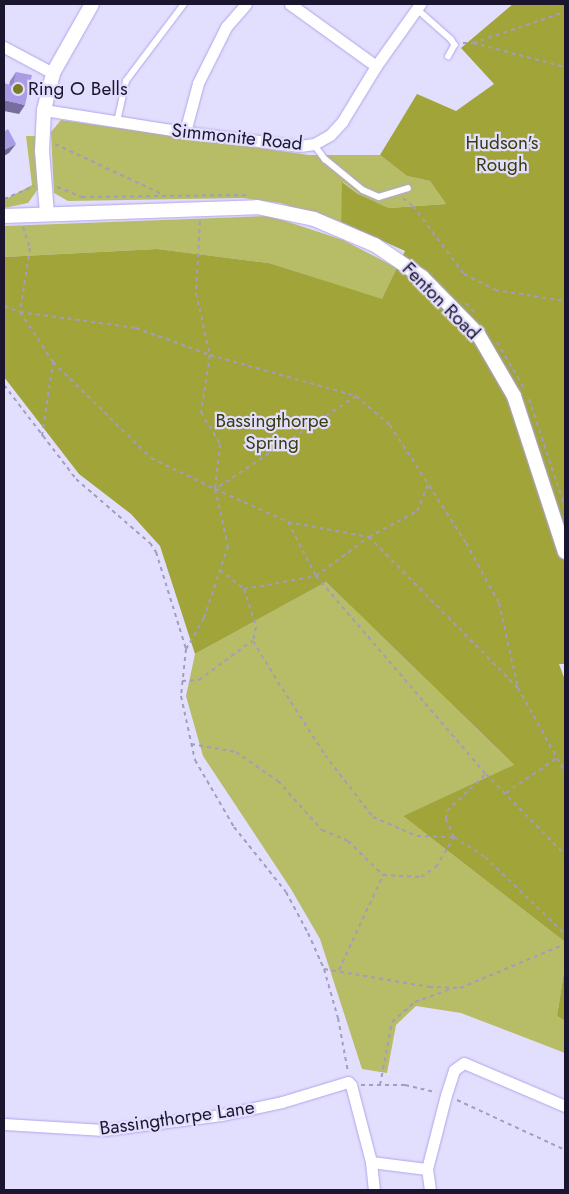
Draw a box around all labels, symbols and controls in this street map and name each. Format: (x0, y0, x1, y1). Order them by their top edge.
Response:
place label: Ring O Bells (28, 78, 128, 100)
marker: Ring O Bells (12, 83, 24, 95)
street label: Simmonite Road (171, 119, 303, 155)
park label: Hudson's Rough (466, 132, 538, 176)
street label: Fenton Road (397, 257, 485, 345)
park label: Bassingthorpe Spring (216, 410, 328, 454)
street label: Bassingthorpe Lane (98, 1096, 256, 1140)

